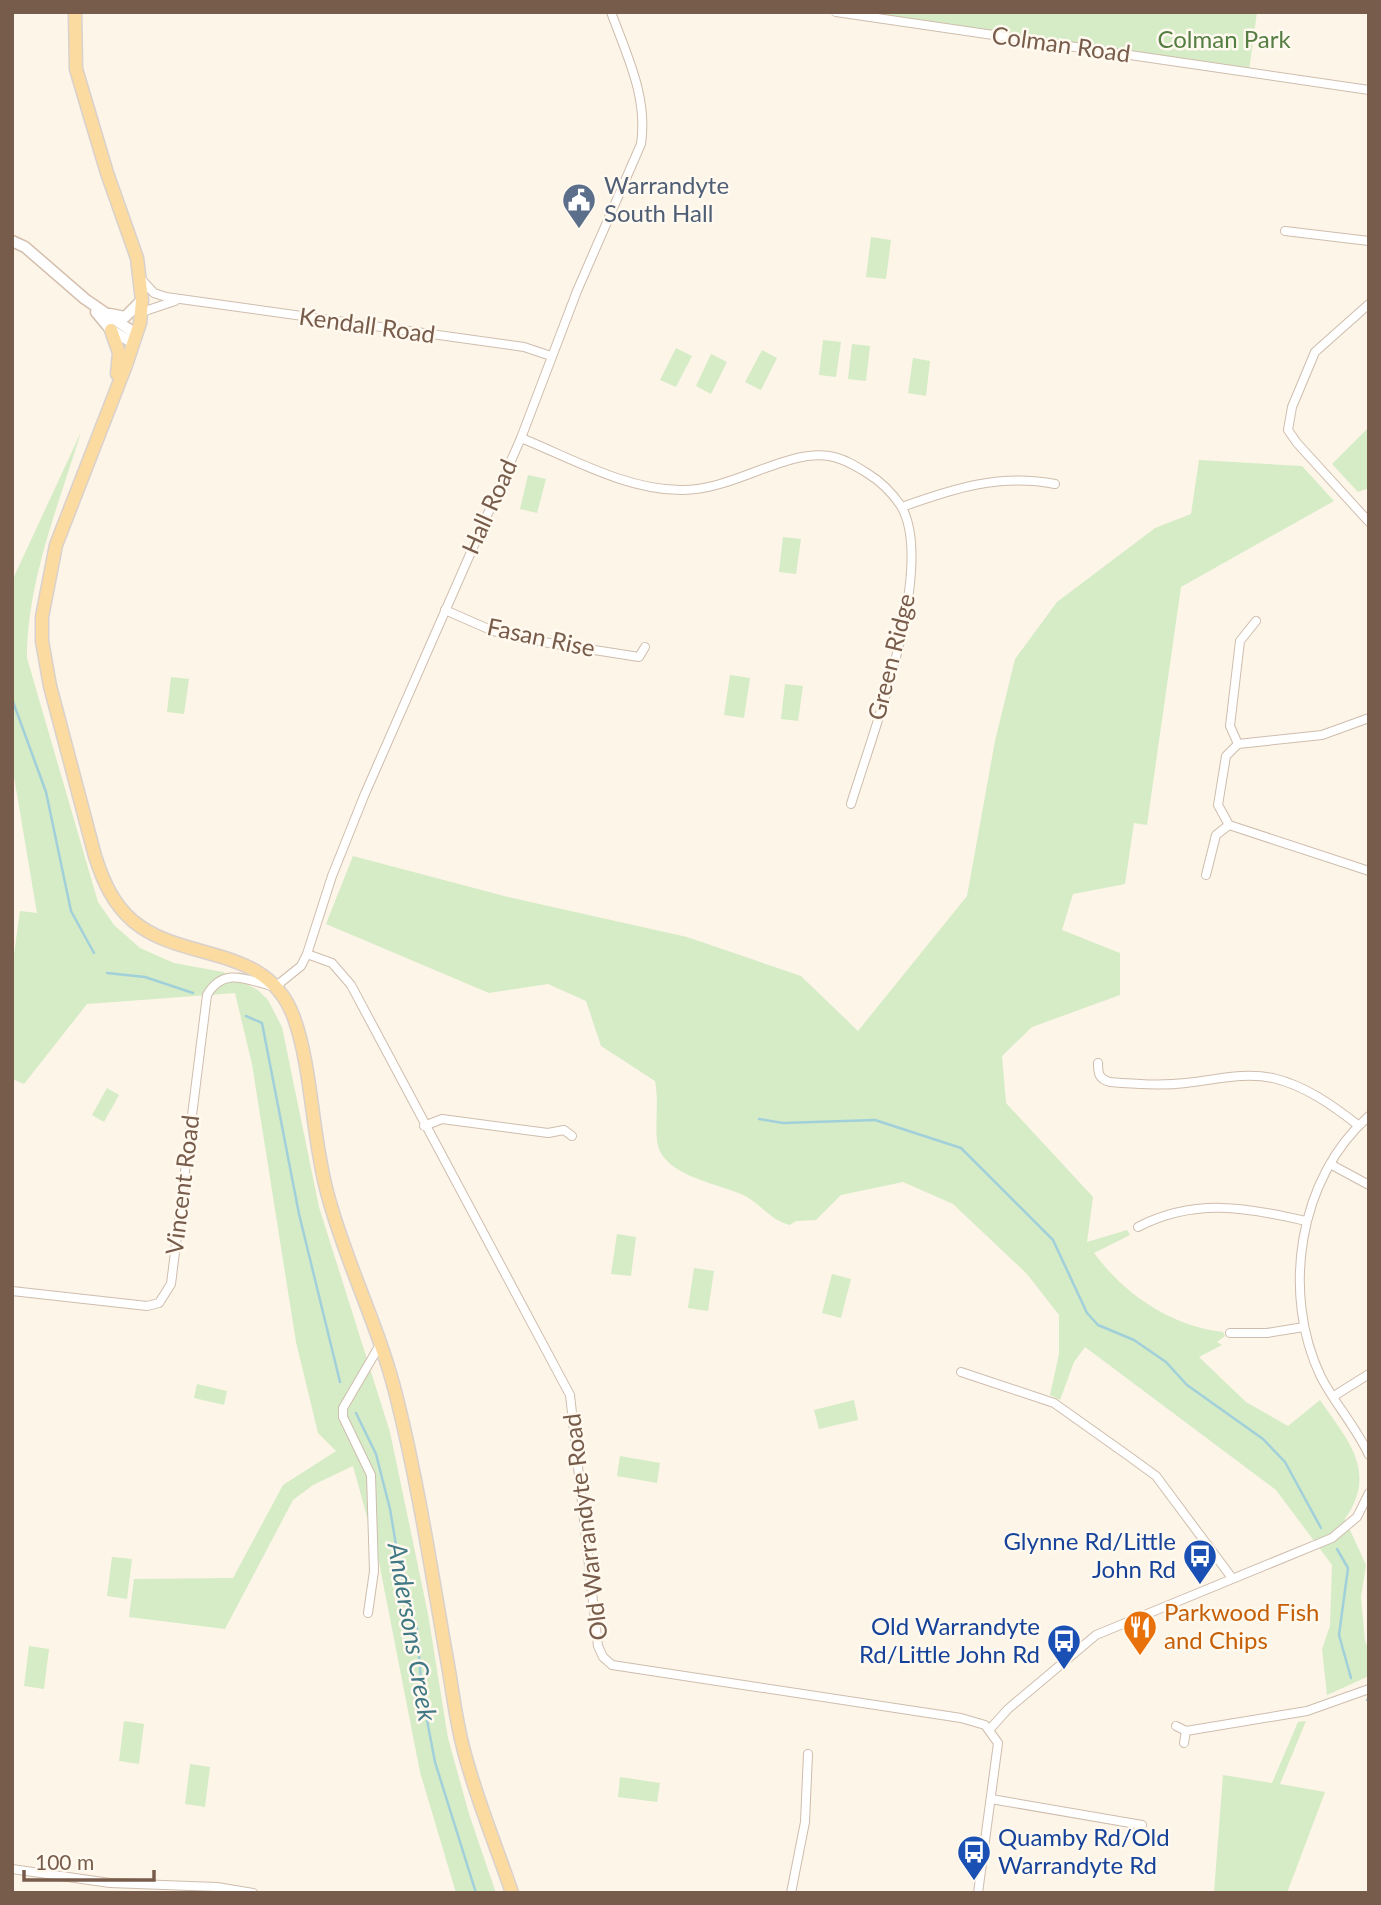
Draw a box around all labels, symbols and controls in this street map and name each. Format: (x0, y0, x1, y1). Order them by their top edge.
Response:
street label: Colman Road (990, 19, 1132, 68)
park label: Colman Park (1157, 24, 1291, 53)
place label: Warrandyte South Hall (604, 170, 729, 227)
public building icon: Warrandyte South Hall (560, 181, 598, 230)
street label: Kendall Road (297, 301, 437, 348)
street label: Hall Road (455, 455, 522, 558)
street label: Green Ridge (861, 590, 920, 723)
street label: Fasan Rise (485, 611, 598, 662)
street label: Vincent Road (159, 1113, 204, 1256)
street label: Old Warrandyte Road (556, 1412, 613, 1642)
place label: Glynne Rd/Little John Rd (1003, 1526, 1176, 1583)
bus stop icon: Glynne Rd/Little John Rd (1181, 1537, 1219, 1586)
water label: Andersons Creek (381, 1539, 445, 1724)
place label: Parkwood Fish and Chips (1164, 1597, 1319, 1654)
restaurant icon: Parkwood Fish and Chips (1121, 1608, 1159, 1657)
place label: Old Warrandyte Rd/Little John Rd (859, 1611, 1040, 1668)
bus stop icon: Old Warrandyte Rd/Little John Rd (1045, 1622, 1083, 1671)
place label: Quamby Rd/Old Warrandyte Rd (998, 1822, 1170, 1879)
bus stop icon: Quamby Rd/Old Warrandyte Rd (955, 1833, 993, 1882)
scale bar (24, 1839, 154, 1883)
text: 100 m (35, 1849, 94, 1874)

